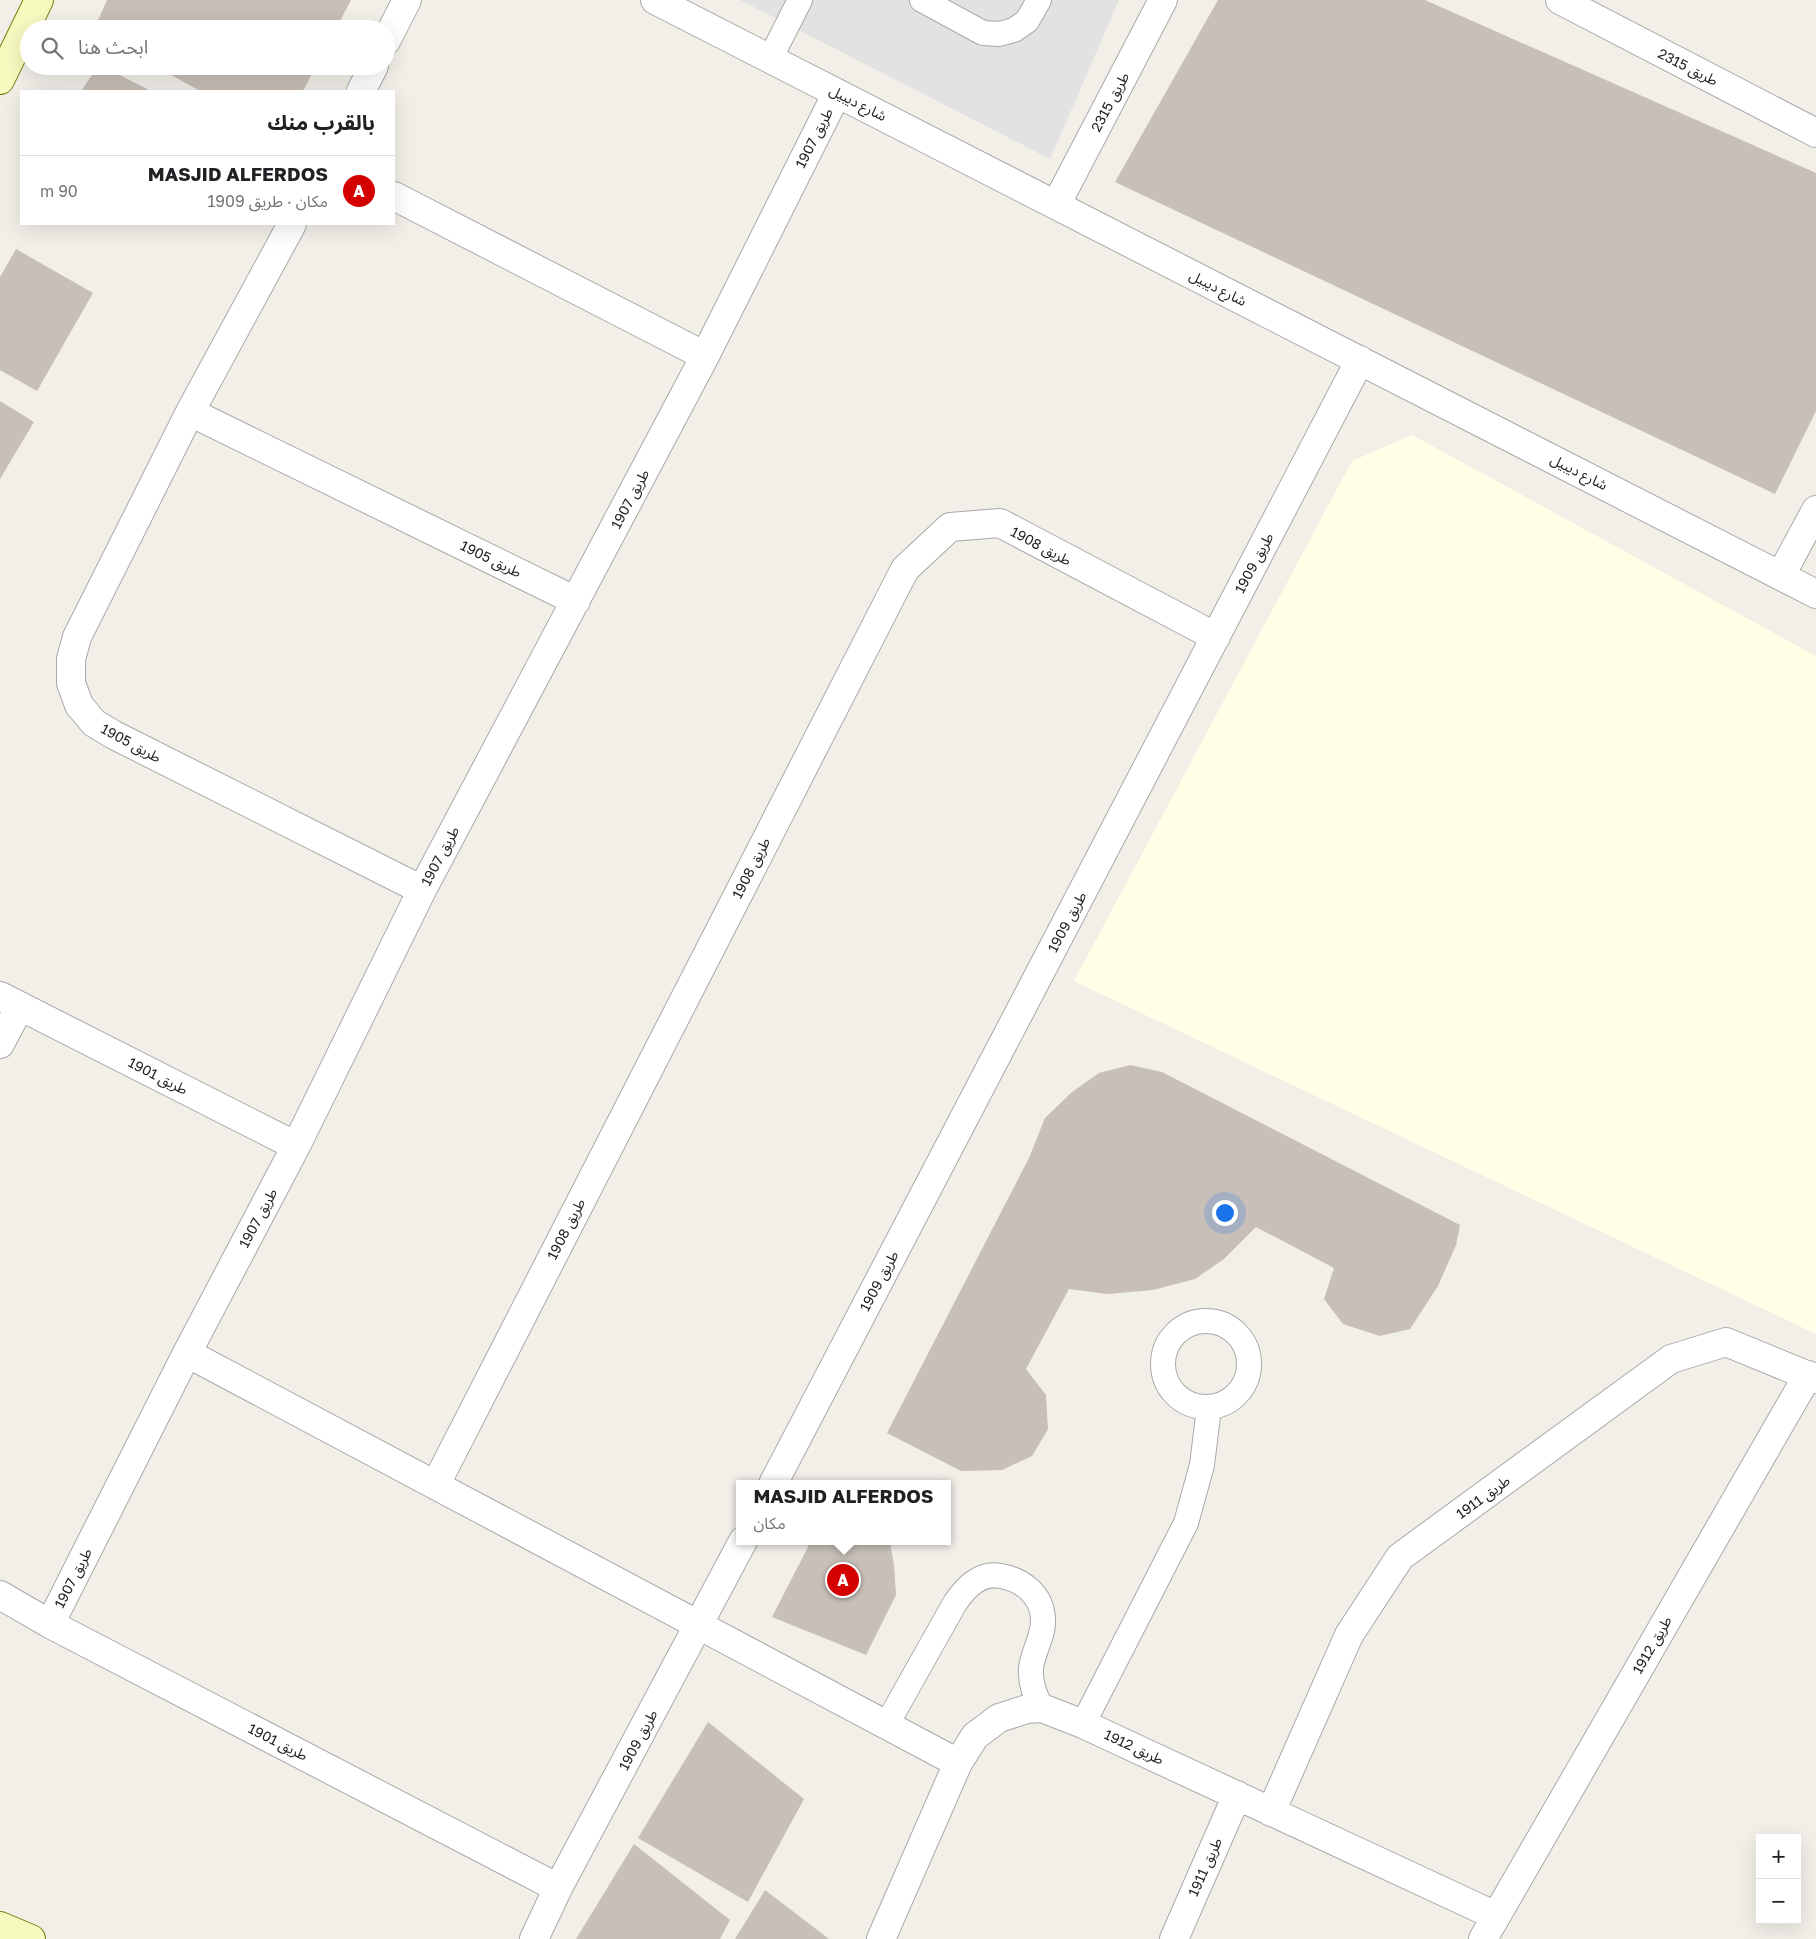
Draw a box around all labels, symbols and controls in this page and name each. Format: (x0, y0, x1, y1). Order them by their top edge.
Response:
search box (20, 20, 395, 75)
icon: search (38, 34, 66, 62)
text: ابحث هنا (78, 35, 148, 58)
street label: طريق 2315 (1655, 44, 1721, 91)
street label: طريق 2315 (1087, 69, 1134, 135)
street label: شارع ديبيل (825, 81, 890, 127)
street label: طريق 1907 (791, 105, 838, 171)
text: بالقرب منك (267, 109, 375, 135)
text: MASJID ALFERDOS (148, 162, 328, 185)
text: 90 m (40, 181, 78, 201)
text: A (353, 181, 365, 201)
text: مكان · طريق 1909 (208, 191, 328, 211)
street label: شارع ديبيل (1185, 266, 1250, 312)
street label: شارع ديبيل (1546, 450, 1611, 496)
street label: طريق 1907 (607, 466, 654, 532)
street label: طريق 1908 (1007, 523, 1074, 570)
street label: طريق 1909 (1231, 530, 1278, 597)
street label: طريق 1905 (457, 537, 524, 582)
street label: طريق 1905 (97, 720, 164, 767)
street label: طريق 1907 (417, 823, 464, 889)
street label: طريق 1908 (728, 834, 775, 902)
street label: طريق 1909 (1044, 889, 1091, 956)
street label: طريق 1901 (125, 1053, 191, 1100)
street label: طريق 1907 (235, 1185, 282, 1251)
street label: طريق 1908 (543, 1195, 590, 1263)
your location (1212, 1200, 1238, 1226)
street label: طريق 1909 (856, 1248, 903, 1315)
street label: طريق 1911 (1452, 1471, 1514, 1523)
popup (736, 1480, 951, 1545)
text: MASJID ALFERDOS (753, 1484, 934, 1507)
text: مكان (753, 1513, 786, 1533)
street label: طريق 1907 (50, 1545, 97, 1611)
pin: A (827, 1561, 859, 1599)
street label: طريق 1912 (1628, 1613, 1677, 1678)
street label: طريق 1909 (615, 1707, 662, 1774)
street label: طريق 1901 (245, 1719, 311, 1766)
street label: طريق 1912 (1101, 1725, 1167, 1770)
map controls (1756, 1834, 1801, 1924)
button: + (1756, 1834, 1801, 1879)
street label: طريق 1911 (1184, 1835, 1227, 1900)
button: − (1756, 1879, 1801, 1924)

